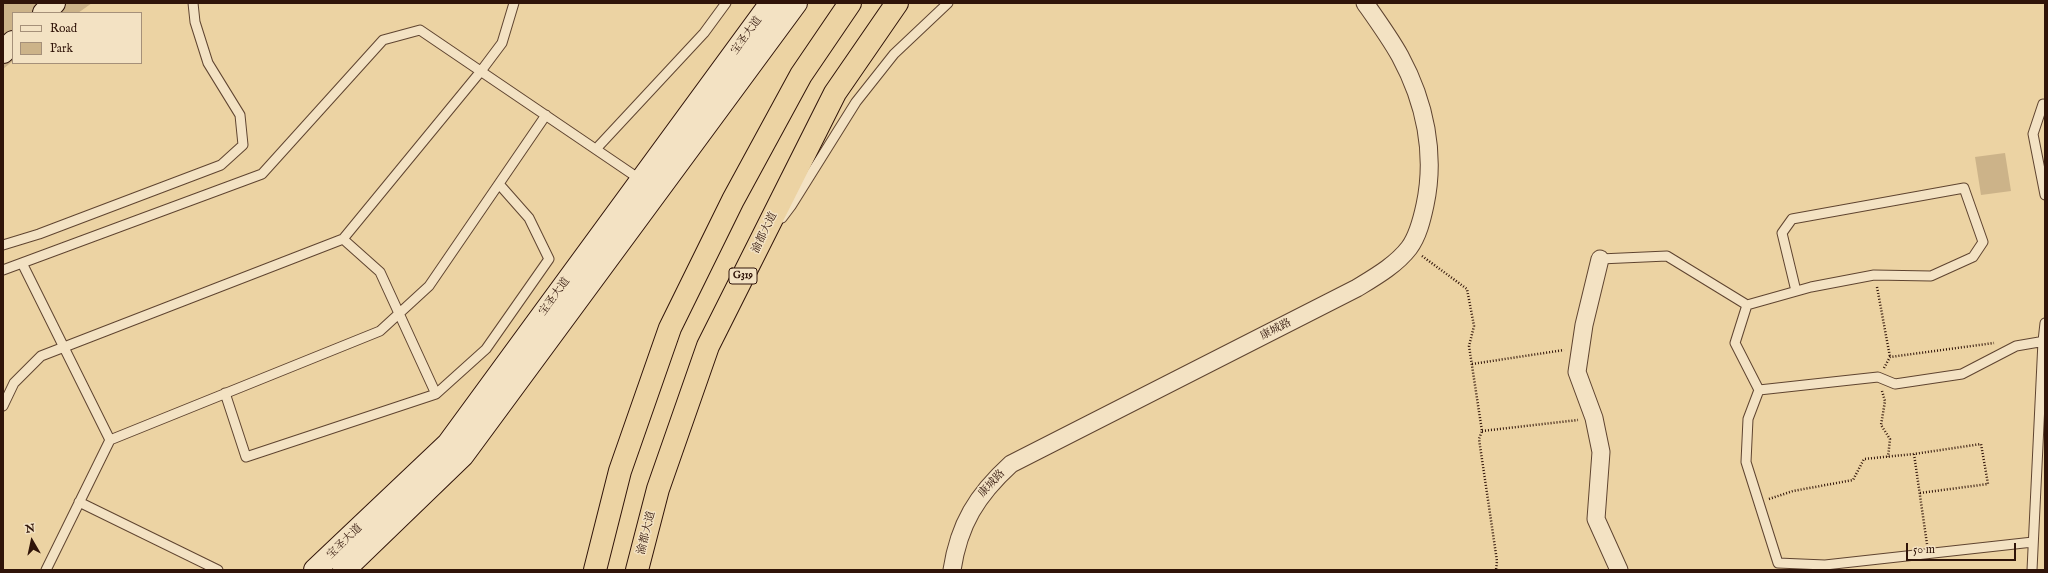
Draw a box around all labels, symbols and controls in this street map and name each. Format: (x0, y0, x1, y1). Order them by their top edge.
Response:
legend (12, 12, 142, 64)
street label: 宝圣大道 (729, 14, 765, 58)
text: Road (50, 21, 77, 36)
text: Park (50, 41, 73, 56)
street label: 渝都大道 (749, 210, 781, 256)
road number: G319 (729, 268, 757, 284)
street label: 宝圣大道 (537, 275, 573, 319)
street label: 康城路 (1258, 317, 1294, 343)
street label: 康城路 (976, 467, 1008, 501)
street label: 渝都大道 (635, 510, 659, 556)
north arrow (12, 521, 52, 561)
text: N (24, 521, 36, 537)
street label: 宝圣大道 (325, 522, 365, 562)
scale bar (1908, 535, 2018, 561)
text: 50 m (1913, 542, 1935, 557)

